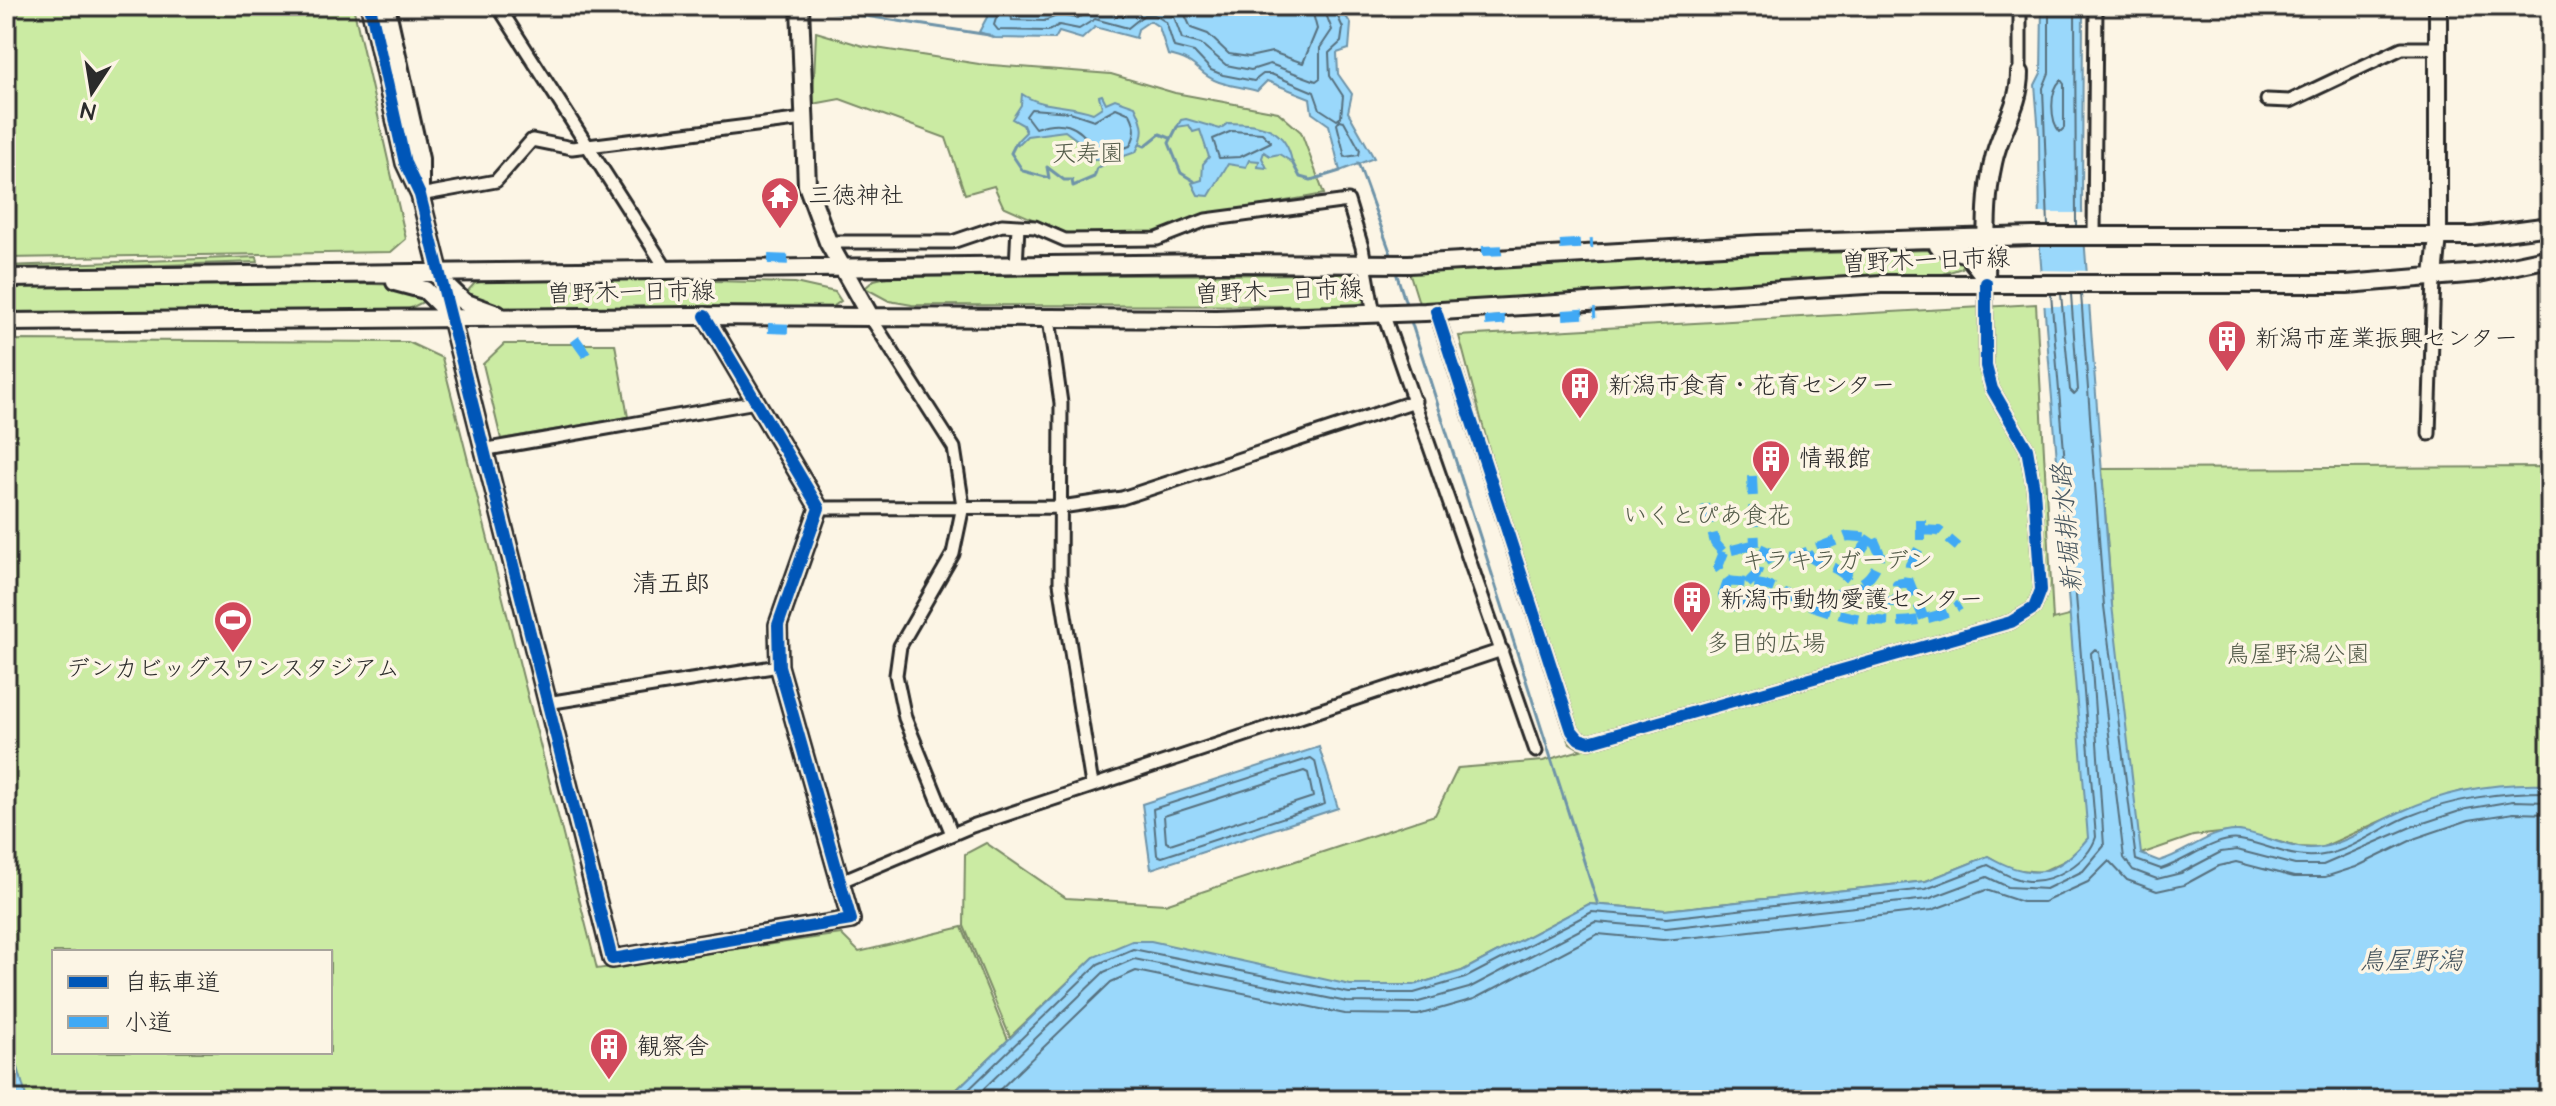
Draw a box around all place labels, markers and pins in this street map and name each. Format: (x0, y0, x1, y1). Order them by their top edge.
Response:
temple icon: 三徳神社 (759, 175, 801, 230)
place label: 三徳神社 (808, 179, 904, 213)
building icon: 新潟市産業振興センター (2206, 318, 2248, 373)
place label: 新潟市産業振興センター (2255, 322, 2518, 356)
building icon: 新潟市食育・花育センター (1559, 365, 1601, 420)
place label: 新潟市食育・花育センター (1608, 369, 1895, 403)
building icon: 情報館 (1750, 438, 1792, 493)
place label: 情報館 (1799, 442, 1871, 476)
building icon: 新潟市動物愛護センター (1671, 579, 1713, 634)
place label: 新潟市動物愛護センター (1720, 583, 1983, 617)
sports icon: デンカビッグスワンスタジアム (212, 599, 254, 654)
place label: デンカビッグスワンスタジアム (66, 652, 400, 686)
building icon: 観察舎 (588, 1026, 630, 1081)
place label: 観察舎 (637, 1030, 709, 1064)

